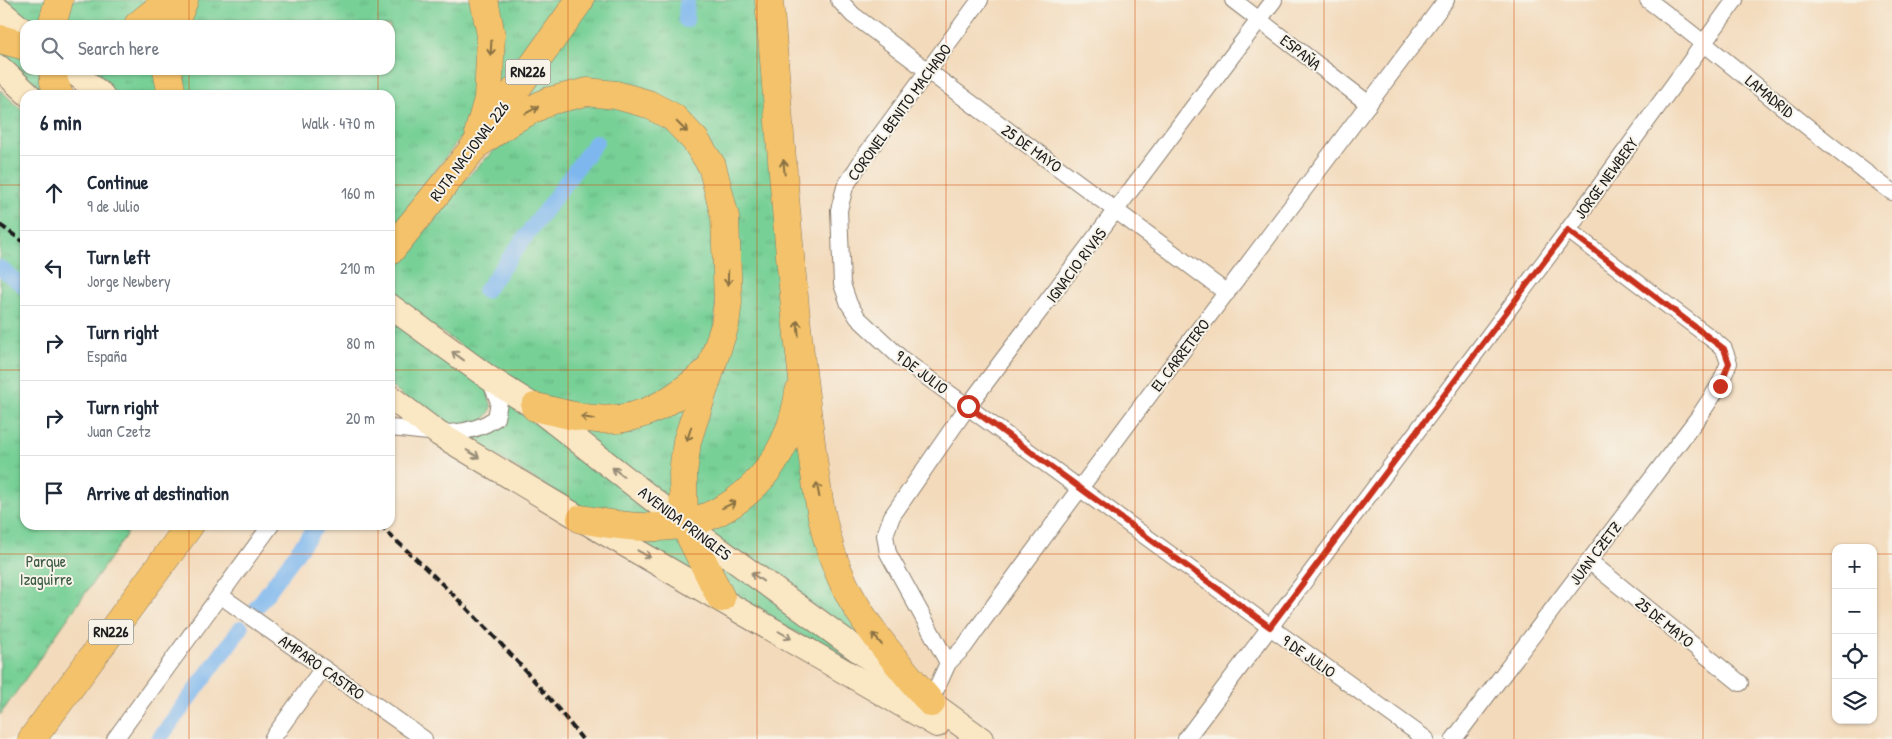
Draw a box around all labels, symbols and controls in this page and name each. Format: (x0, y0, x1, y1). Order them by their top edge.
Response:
search box (20, 20, 395, 75)
street label: ESPAÑA (1276, 29, 1326, 75)
icon: search (38, 34, 66, 62)
text: Search here (78, 35, 159, 61)
street label: CORONEL BENITO MACHADO (842, 39, 956, 185)
one-way arrow (486, 40, 495, 56)
road number: RN226 (506, 60, 550, 84)
street label: LAMADRID (1741, 69, 1800, 123)
street label: RUTA NACIONAL 226 (424, 96, 514, 206)
one-way arrow (524, 105, 539, 114)
text: 6 min (40, 108, 82, 137)
text: Walk · 470 m (302, 112, 375, 134)
street label: 25 DE MAYO (997, 119, 1067, 177)
one-way arrow (676, 121, 688, 133)
street label: JORGE NEWBERY (1569, 133, 1643, 223)
one-way arrow (779, 159, 788, 175)
text: Continue (87, 169, 148, 195)
icon: ahead (40, 179, 68, 207)
text: 160 m (341, 182, 375, 204)
text: 9 de Julio (87, 195, 139, 217)
street label: IGNACIO RIVAS (1041, 223, 1112, 307)
text: Turn left (87, 244, 150, 270)
icon: left (40, 254, 68, 282)
text: 210 m (340, 257, 375, 279)
text: Jorge Newbery (87, 270, 171, 292)
one-way arrow (723, 270, 733, 286)
street label: EL CARRETERO (1145, 314, 1215, 396)
text: Turn right (87, 319, 158, 345)
one-way arrow (793, 321, 803, 337)
icon: right (40, 329, 68, 357)
text: 80 m (346, 332, 375, 354)
text: España (87, 345, 127, 367)
street label: 9 DE JULIO (891, 345, 953, 399)
one-way arrow (451, 351, 465, 361)
route end (1709, 375, 1732, 398)
text: Turn right (87, 394, 158, 420)
route start (957, 395, 980, 418)
icon: right (40, 404, 68, 432)
text: 20 m (346, 407, 375, 429)
one-way arrow (581, 412, 597, 422)
text: Juan Czetz (87, 420, 151, 442)
one-way arrow (684, 426, 694, 442)
one-way arrow (466, 450, 480, 460)
one-way arrow (611, 467, 625, 477)
icon: arrive (40, 479, 68, 507)
text: Arrive at destination (87, 480, 229, 506)
street label: AVENIDA PRINGLES (634, 481, 736, 565)
one-way arrow (813, 482, 822, 498)
one-way arrow (721, 500, 736, 510)
street label: JUAN CZETZ (1564, 517, 1626, 589)
map controls (1832, 544, 1877, 724)
button: + (1832, 544, 1877, 589)
park label: Parque Izaguirre (20, 550, 73, 590)
one-way arrow (636, 550, 650, 560)
one-way arrow (750, 572, 764, 582)
button: − (1832, 589, 1877, 634)
street label: 25 DE MAYO (1631, 592, 1699, 653)
road number: RN226 (88, 620, 134, 644)
street label: AMPARO CASTRO (275, 629, 369, 705)
street label: 9 DE JULIO (1278, 629, 1340, 683)
one-way arrow (777, 631, 791, 641)
one-way arrow (872, 632, 883, 645)
button: locate (1832, 634, 1877, 679)
button: layers (1832, 679, 1877, 724)

